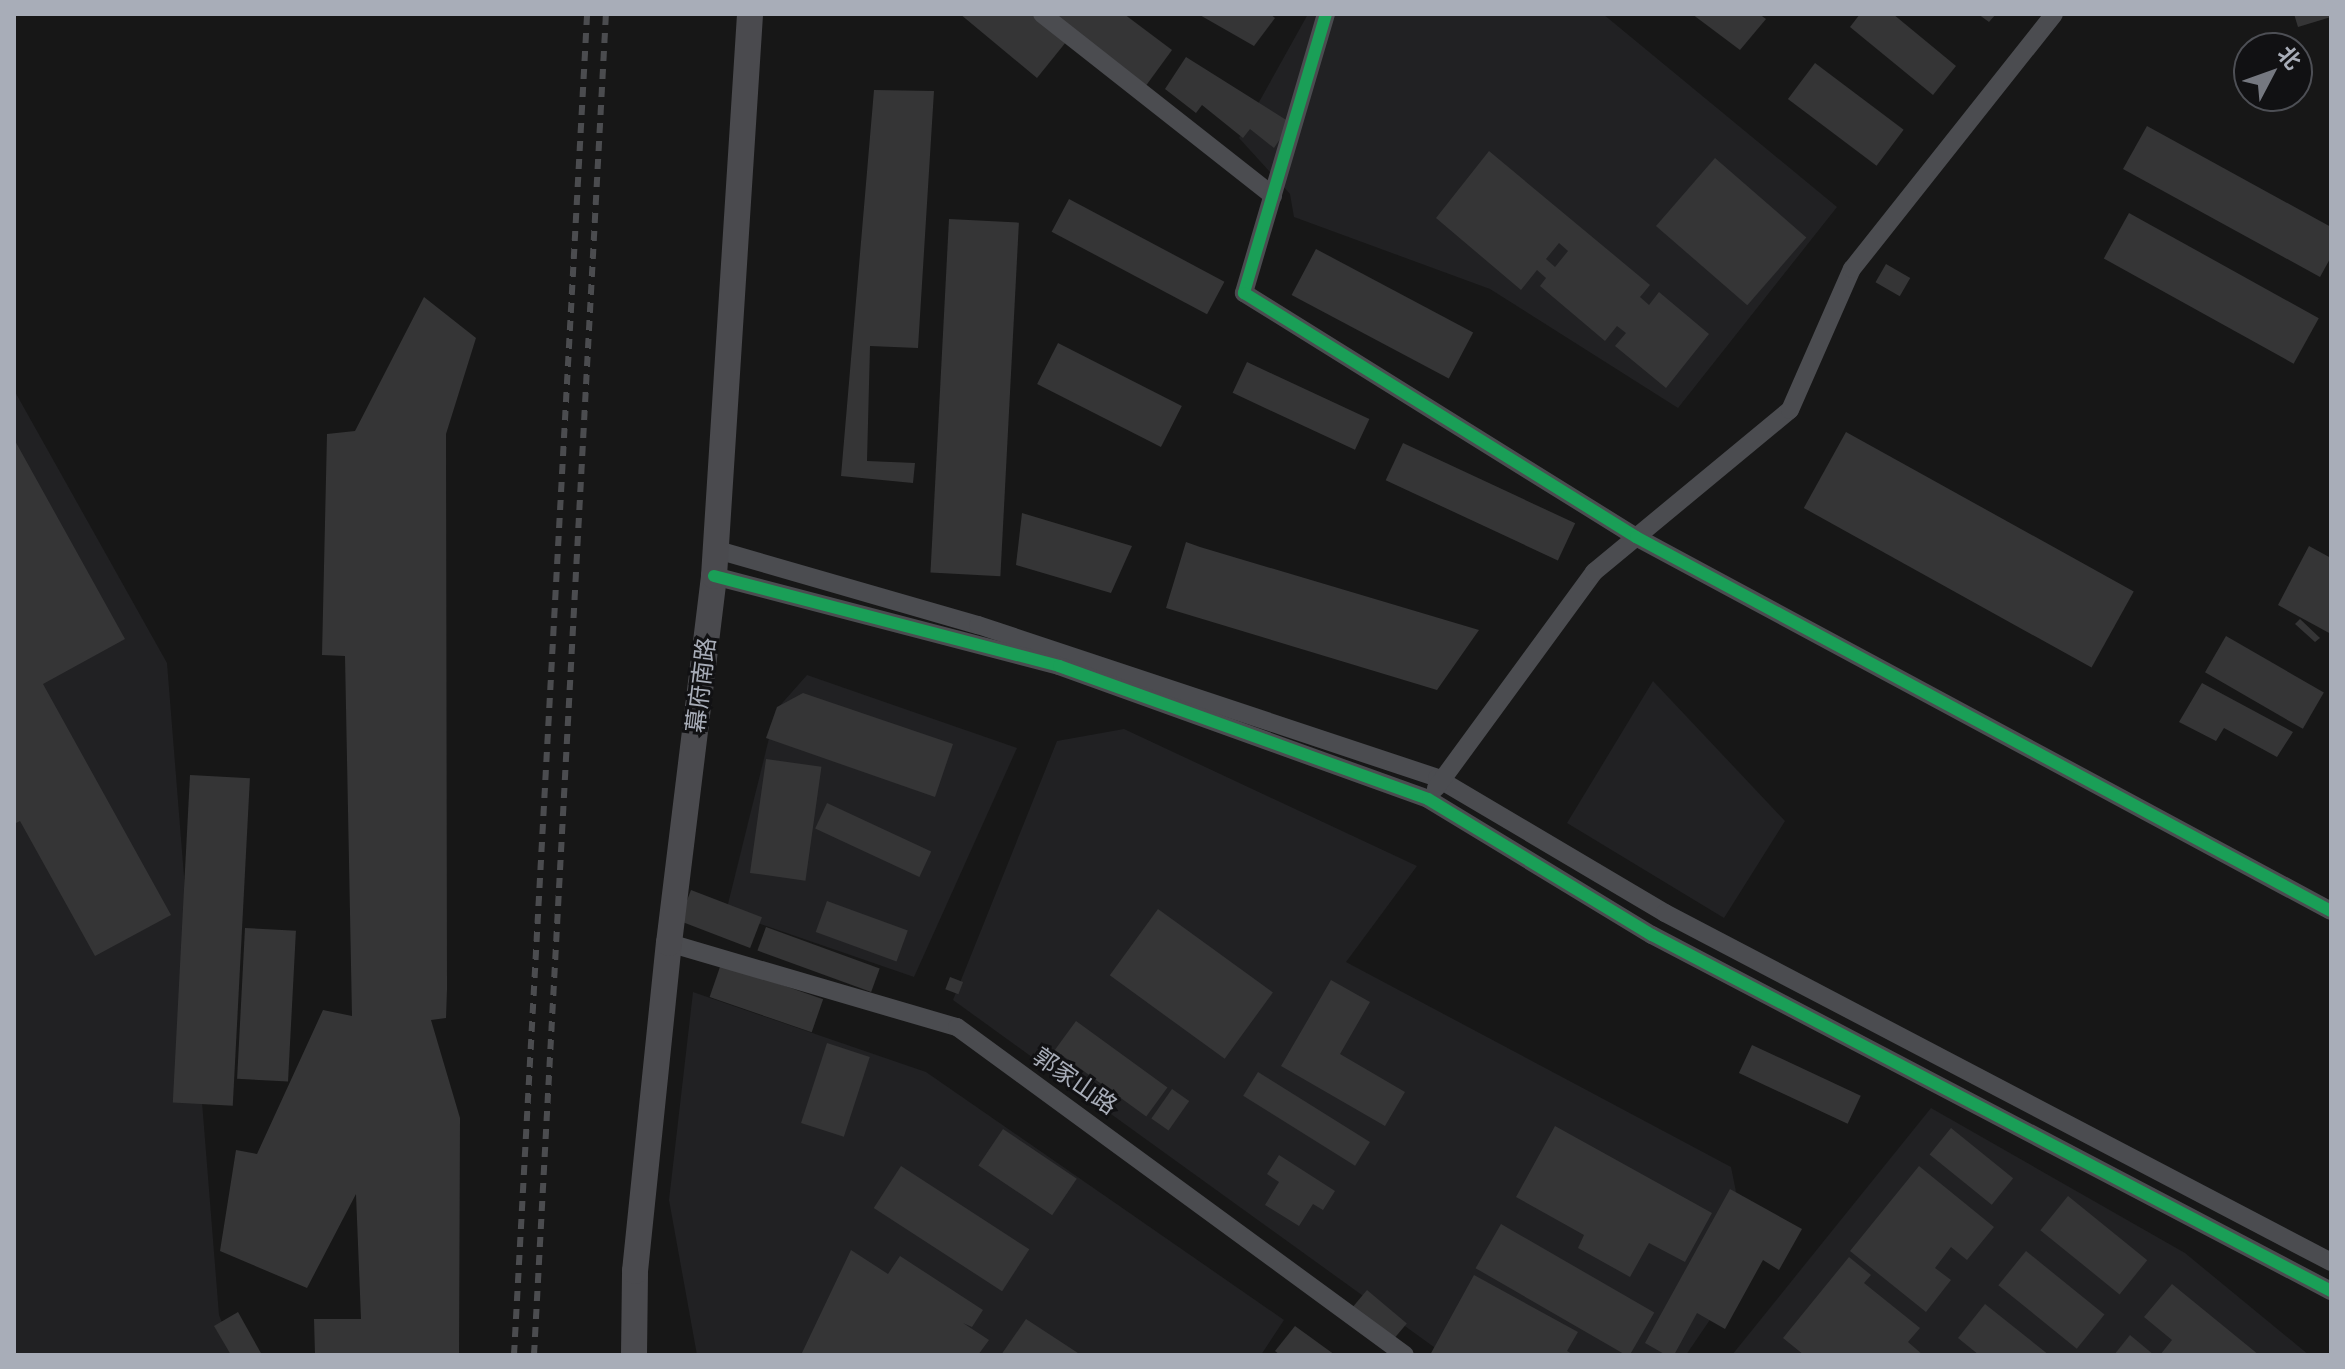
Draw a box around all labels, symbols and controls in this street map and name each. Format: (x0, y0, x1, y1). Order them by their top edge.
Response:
north arrow (2233, 32, 2313, 112)
text: 北 (2273, 41, 2307, 74)
street label: 幕府南路 (681, 636, 721, 734)
street label: 郭家山路 (1027, 1042, 1123, 1120)

